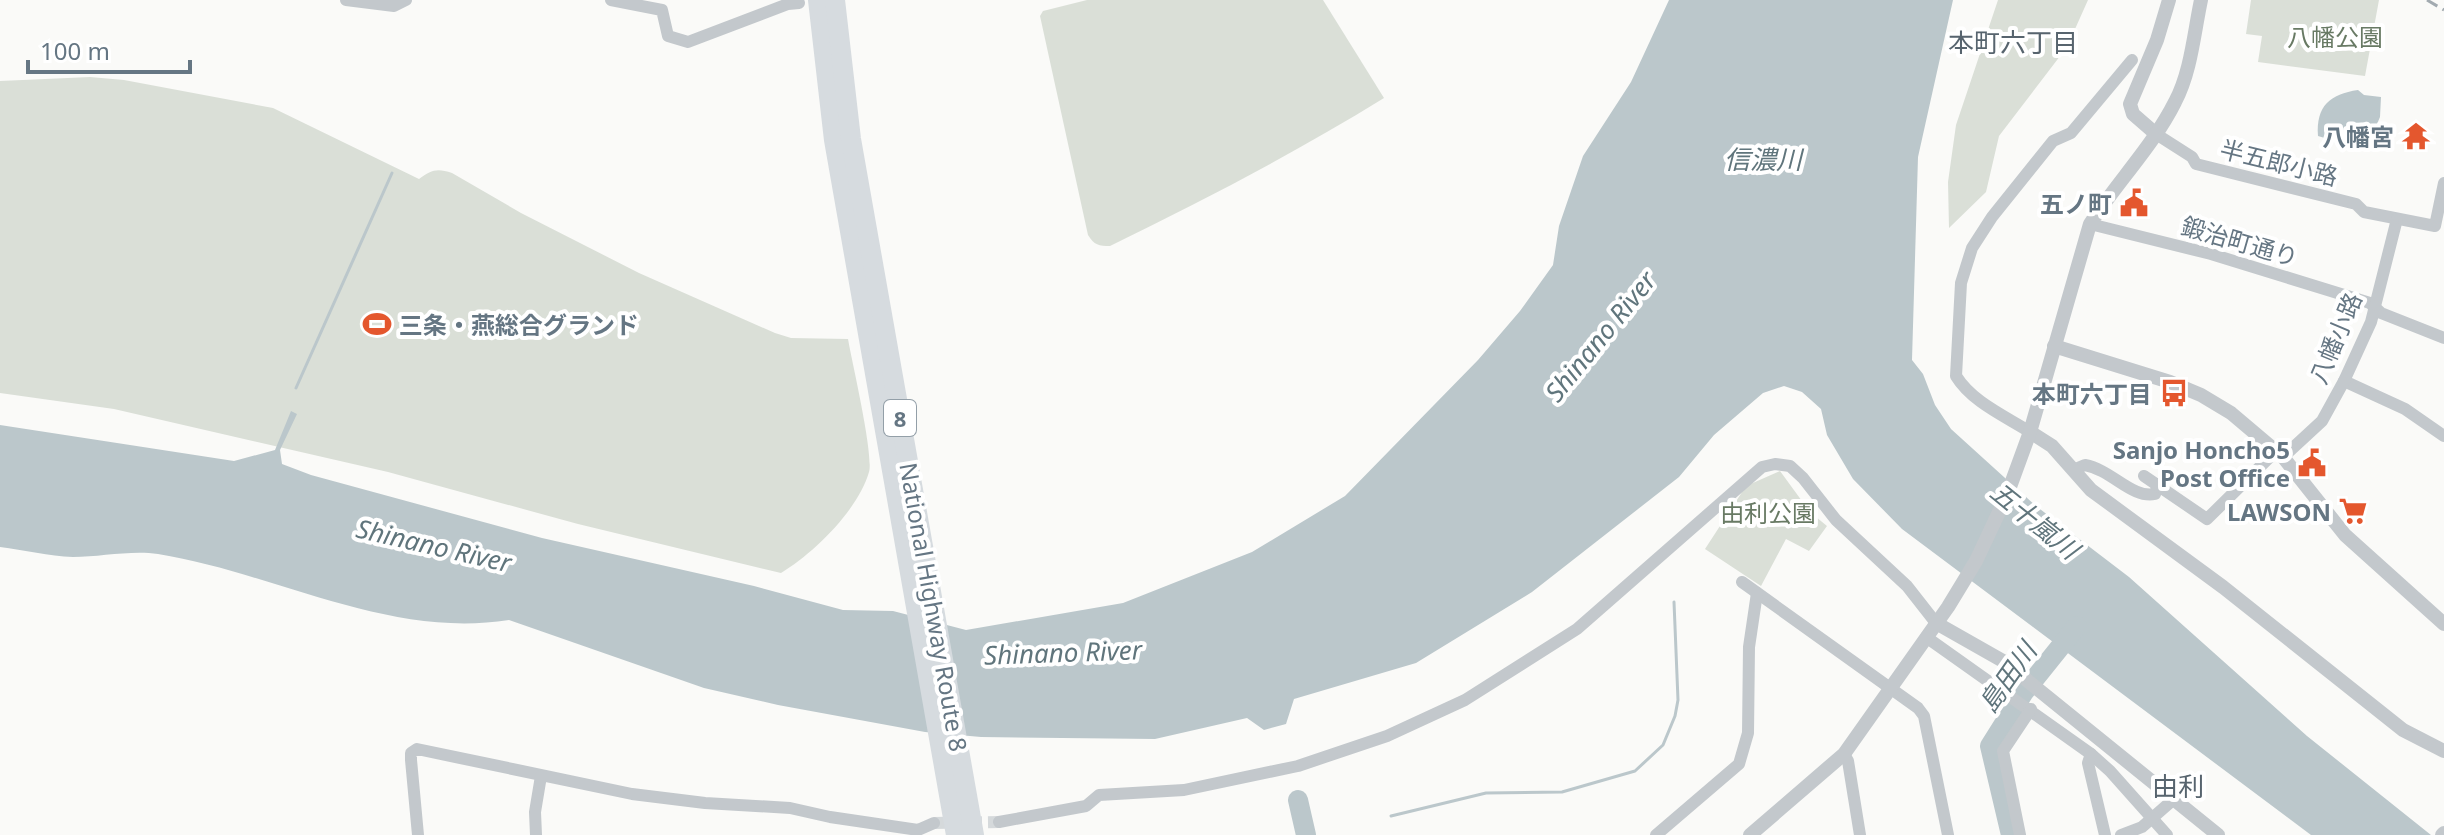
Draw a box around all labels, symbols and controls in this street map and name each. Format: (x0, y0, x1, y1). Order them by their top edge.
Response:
park label: 八幡公園 (2287, 20, 2383, 53)
scale bar (28, 24, 190, 74)
district label: 本町六丁目 (1948, 24, 2078, 60)
text: 100 m (40, 34, 110, 67)
place label: 八幡宮 (2322, 120, 2394, 153)
temple icon: 八幡宮 (2401, 121, 2431, 151)
street label: 半五郎小路 (2217, 131, 2341, 193)
water label: 信濃川 (1724, 141, 1805, 177)
place label: 五ノ町 (2040, 187, 2112, 220)
public building icon: 五ノ町 (2119, 188, 2149, 218)
street label: 鍛治町通り (2178, 209, 2302, 273)
water label: Shinano River (1536, 262, 1665, 409)
street label: 八幡小路 (2301, 287, 2369, 389)
place label: 三条・燕総合グランド (399, 308, 639, 341)
sports icon: 三条・燕総合グランド (362, 309, 392, 339)
place label: 本町六丁目 (2032, 377, 2152, 410)
bus stop icon: 本町六丁目 (2159, 378, 2189, 408)
road number: 8 (884, 400, 916, 436)
place label: Sanjo Honcho5 Post Office (2113, 433, 2290, 494)
public building icon: Sanjo Honcho5 Post Office (2297, 448, 2327, 478)
street label: National Highway Route 8 (892, 460, 976, 754)
water label: 五十嵐川 (1983, 473, 2089, 569)
place label: LAWSON (2227, 495, 2331, 528)
park label: 由利公園 (1720, 496, 1816, 529)
supermarket icon: LAWSON (2338, 496, 2368, 526)
water label: Shinano River (353, 510, 517, 581)
water label: Shinano River (983, 631, 1144, 673)
water label: 島田川 (1970, 632, 2046, 719)
district label: 由利 (2152, 768, 2204, 804)

